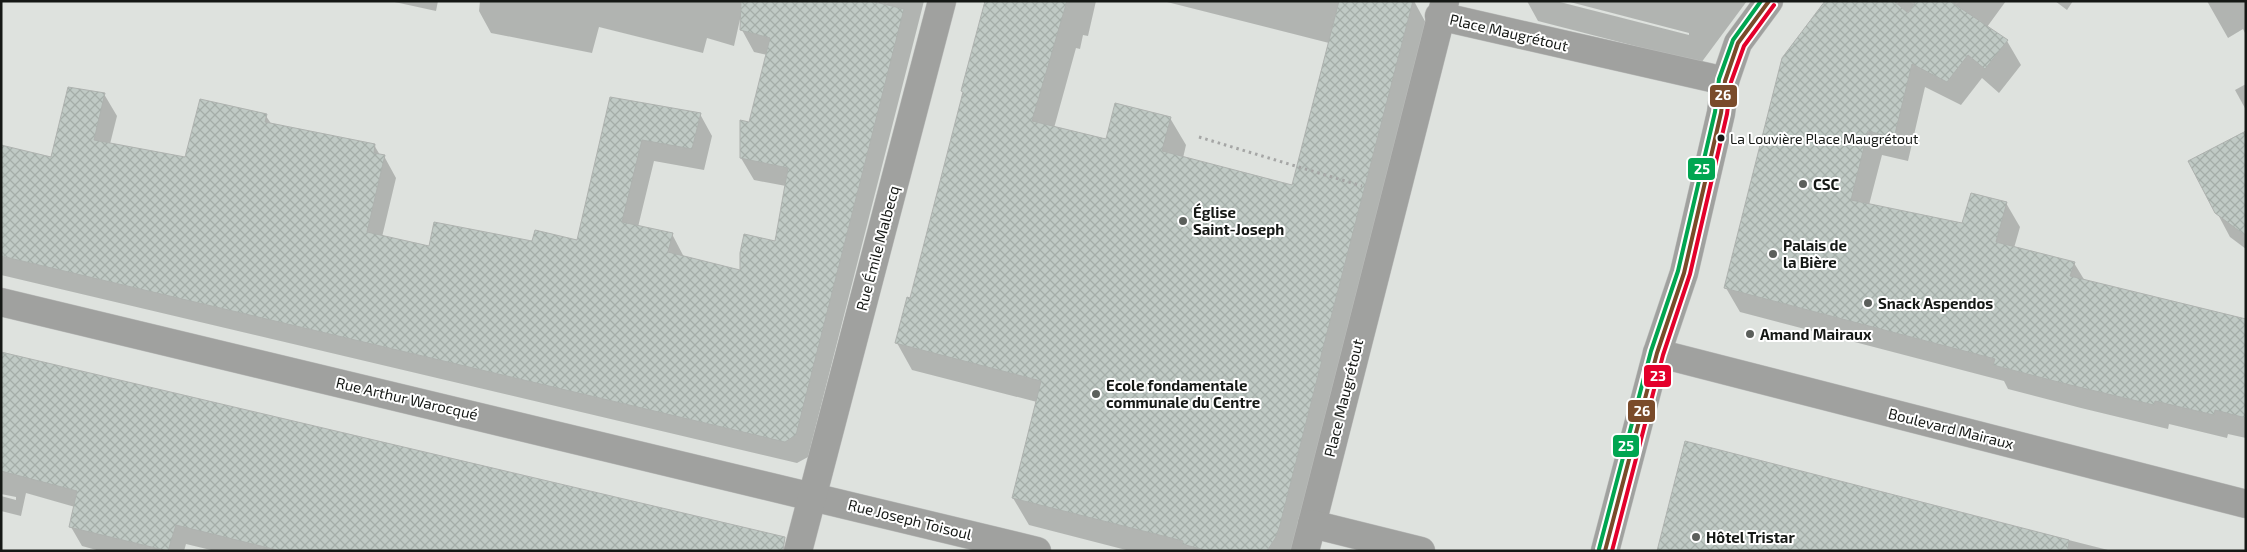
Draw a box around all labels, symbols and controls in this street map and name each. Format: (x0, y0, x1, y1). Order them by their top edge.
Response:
street label: Place Maugrétout (1448, 10, 1570, 54)
line badge: 26 (1709, 84, 1738, 108)
text: 26 (1715, 86, 1731, 103)
place label: La Louvière Place Maugrétout (1730, 130, 1918, 147)
marker: La Louvière Place Maugrétout (1716, 133, 1726, 143)
line badge: 25 (1687, 157, 1716, 181)
text: 25 (1694, 160, 1710, 177)
place label: CSC (1813, 175, 1840, 193)
marker: CSC (1797, 178, 1809, 190)
street label: Rue Émile Malbecq (852, 184, 902, 312)
place label: Église Saint-Joseph (1193, 202, 1284, 238)
marker: Église Saint-Joseph (1177, 215, 1189, 227)
place label: Palais de la Bière (1783, 236, 1847, 271)
marker: Palais de la Bière (1767, 248, 1779, 260)
place label: Snack Aspendos (1878, 294, 1993, 312)
marker: Snack Aspendos (1862, 297, 1874, 309)
place label: Amand Mairaux (1760, 325, 1872, 343)
marker: Amand Mairaux (1744, 328, 1756, 340)
street label: Place Maugrétout (1320, 337, 1366, 459)
line badge: 23 (1643, 364, 1672, 388)
text: 23 (1650, 367, 1666, 384)
street label: Rue Arthur Warocqué (334, 373, 480, 423)
place label: Ecole fondamentale communale du Centre (1106, 376, 1260, 411)
marker: Ecole fondamentale communale du Centre (1090, 388, 1102, 400)
line badge: 26 (1627, 399, 1656, 423)
text: 26 (1634, 402, 1650, 419)
street label: Boulevard Mairaux (1886, 404, 2016, 452)
line badge: 25 (1612, 434, 1640, 458)
text: 25 (1618, 437, 1634, 454)
street label: Rue Joseph Toisoul (846, 495, 974, 543)
place label: Hôtel Tristar (1706, 528, 1795, 546)
marker: Hôtel Tristar (1690, 531, 1702, 543)

